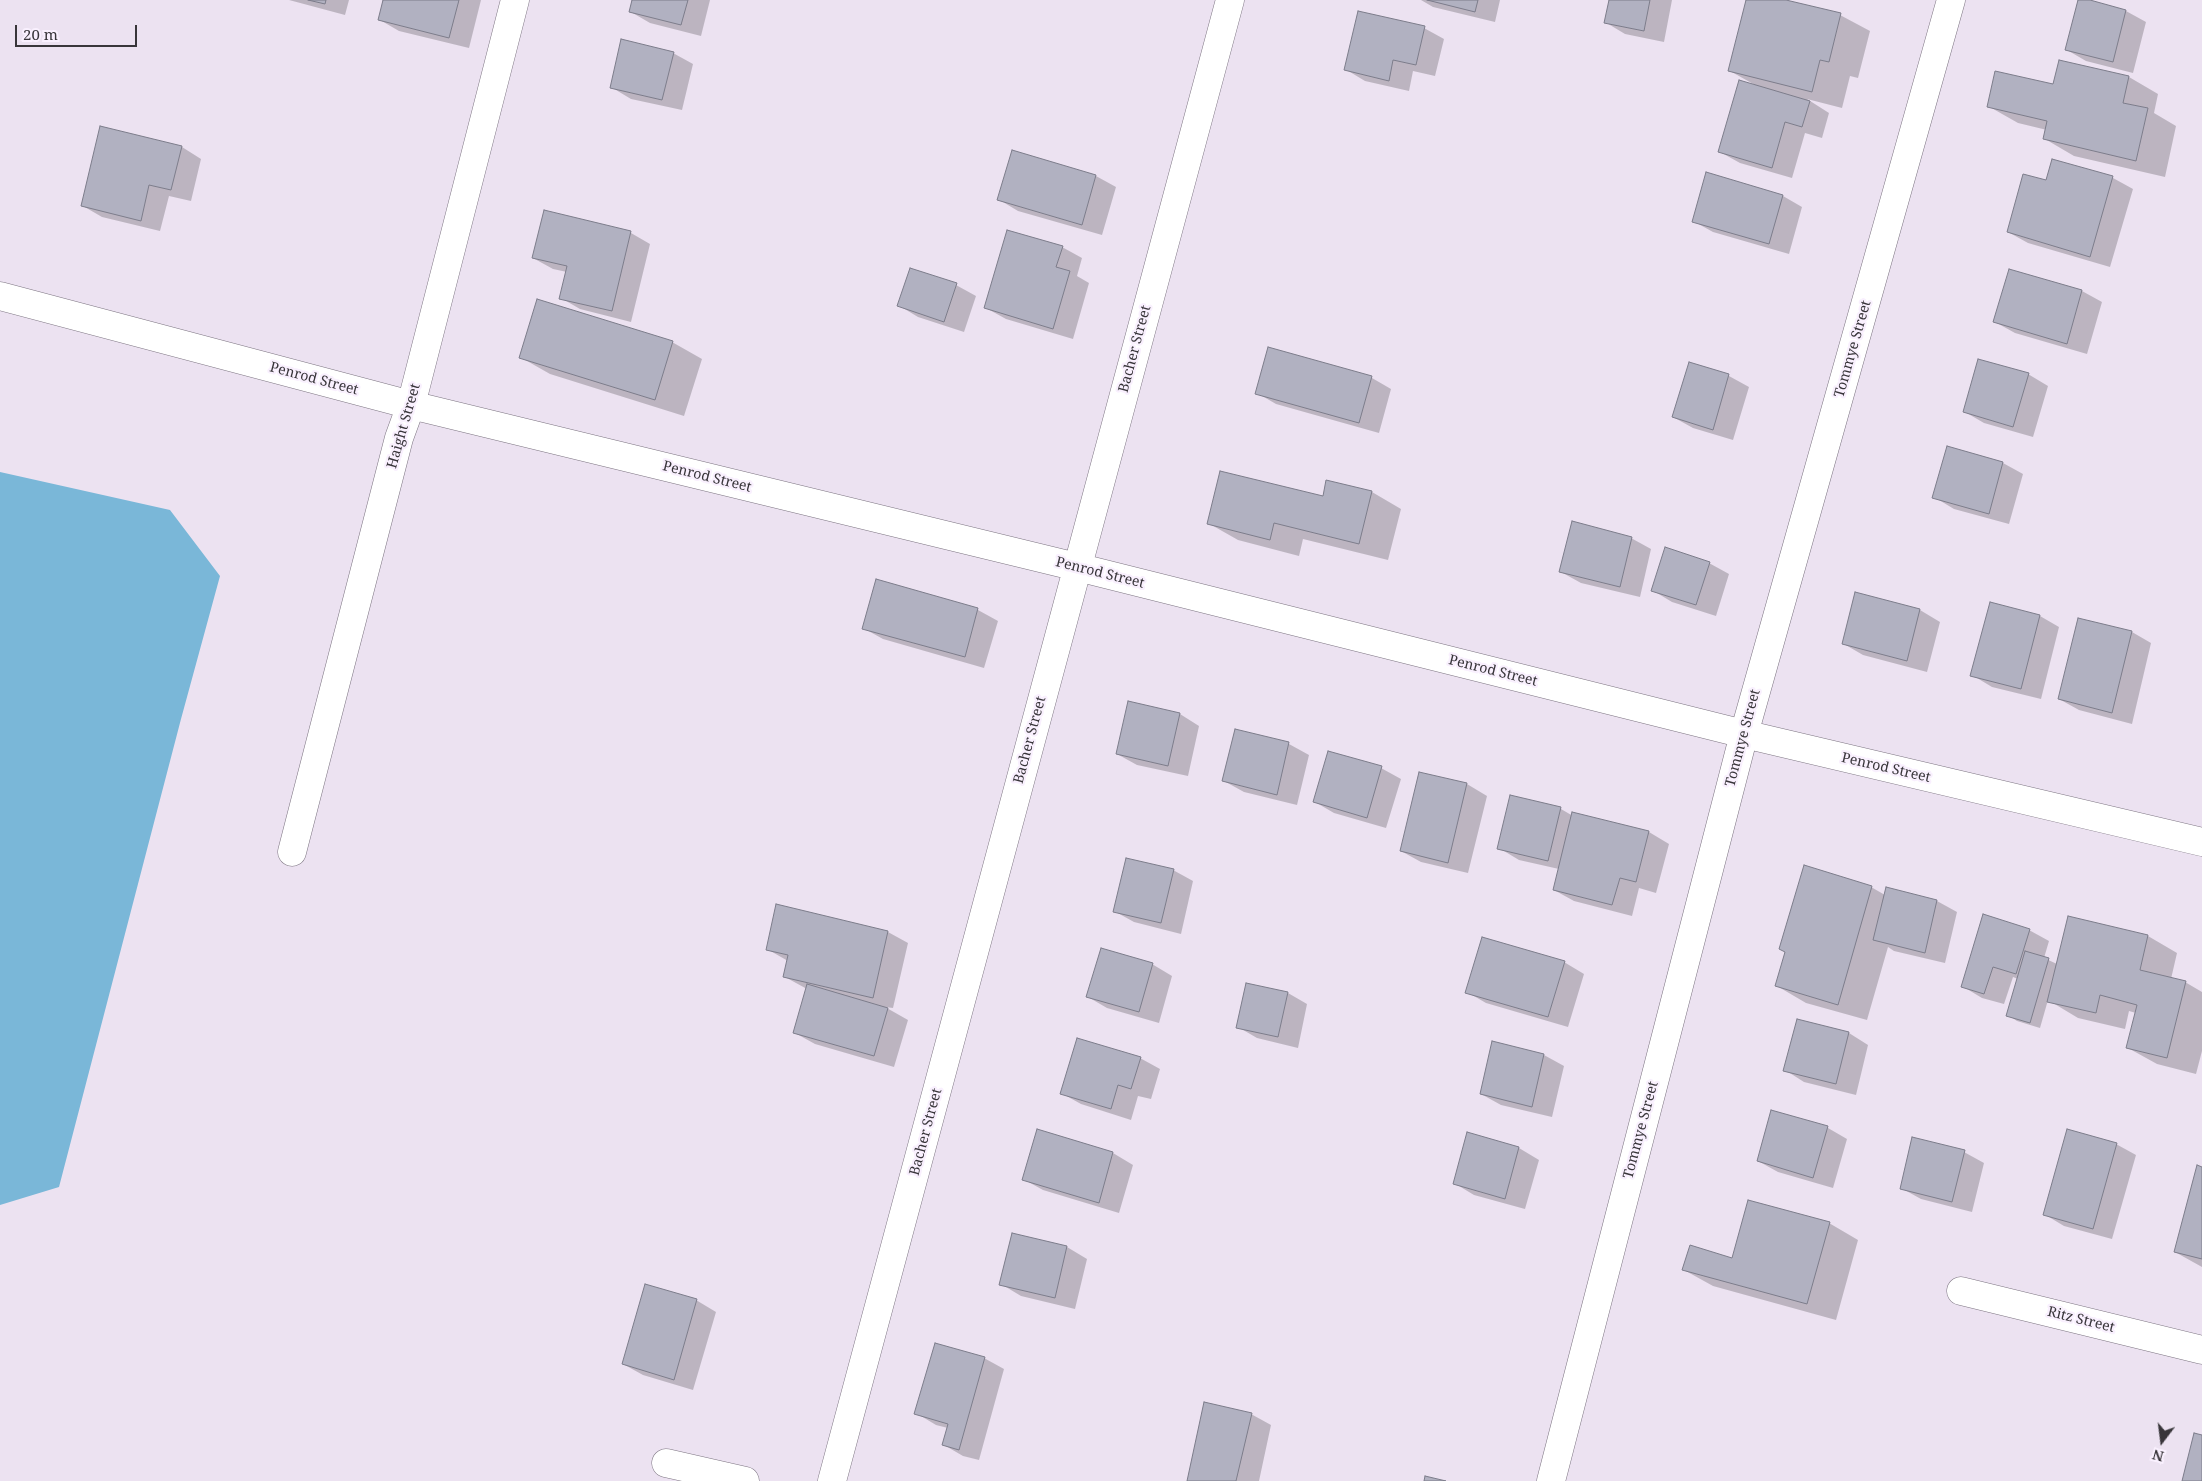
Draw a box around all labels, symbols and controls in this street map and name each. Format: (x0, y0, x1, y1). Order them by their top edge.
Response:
scale bar (18, 15, 140, 47)
text: 20 m (23, 24, 58, 44)
street label: Tommye Street (1831, 299, 1875, 399)
street label: Bacher Street (1115, 304, 1155, 394)
street label: Penrod Street (268, 359, 360, 399)
street label: Haight Street (384, 382, 424, 470)
street label: Penrod Street (661, 458, 753, 496)
street label: Penrod Street (1054, 554, 1146, 592)
street label: Penrod Street (1447, 652, 1539, 690)
street label: Tommye Street (1722, 687, 1764, 789)
street label: Bacher Street (1010, 695, 1050, 785)
street label: Penrod Street (1840, 750, 1932, 786)
street label: Tommye Street (1620, 1079, 1662, 1181)
street label: Bacher Street (906, 1087, 946, 1177)
street label: Ritz Street (2046, 1304, 2116, 1336)
north arrow (2137, 1416, 2187, 1466)
text: N (2150, 1445, 2166, 1467)

